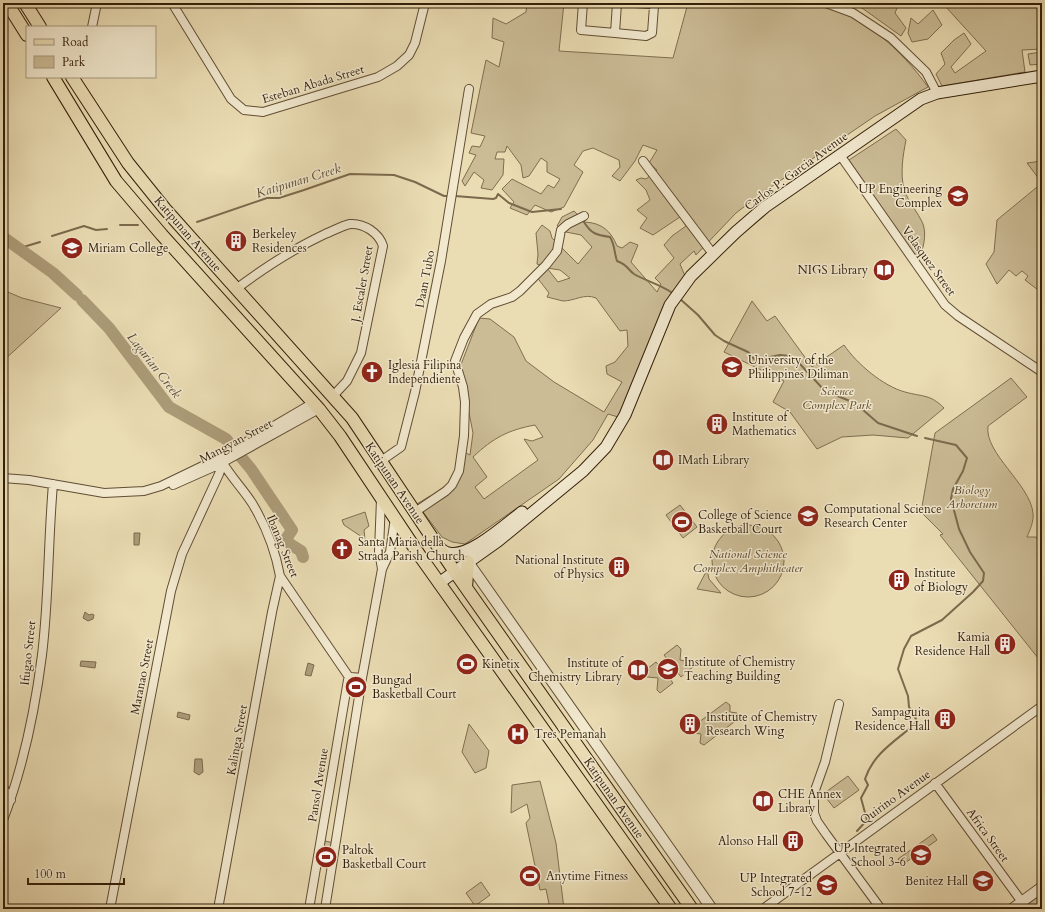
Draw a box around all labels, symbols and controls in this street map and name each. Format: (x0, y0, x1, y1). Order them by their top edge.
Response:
legend (26, 26, 156, 78)
text: Road (62, 34, 89, 50)
text: Park (62, 54, 86, 70)
street label: Esteban Abada Street (260, 61, 366, 107)
street label: Carlos P. Garcia Avenue (741, 128, 851, 214)
water label: Katipunan Creek (254, 159, 344, 202)
place label: UP Engineering Complex (859, 181, 942, 211)
school or university icon: UP Engineering Complex (945, 183, 971, 209)
street label: Katipunan Avenue (151, 193, 225, 275)
street label: Velasquez Street (898, 223, 960, 299)
place label: Berkeley Residences (252, 226, 307, 256)
building icon: Berkeley Residences (223, 228, 249, 254)
school or university icon: Miriam College (59, 235, 85, 261)
place label: Miriam College (88, 240, 168, 256)
street label: J. Escaler Street (347, 244, 377, 325)
street label: Daan Tubo (412, 248, 439, 309)
library icon: NIGS Library (871, 257, 897, 283)
place label: NIGS Library (798, 262, 869, 278)
water label: Lagarian Creek (123, 329, 186, 403)
place label: University of the Philippines Diliman (748, 352, 849, 382)
school or university icon: University of the Philippines Diliman (719, 354, 745, 380)
place label: Iglesia Filipina Independiente (388, 357, 462, 387)
church icon: Iglesia Filipina Independiente (359, 359, 385, 385)
park label: Science Complex Park (803, 383, 871, 413)
place label: Institute of Mathematics (732, 409, 796, 439)
building icon: Institute of Mathematics (704, 411, 730, 437)
street label: Mangyan Street (197, 415, 275, 467)
street label: Katipunan Avenue (362, 439, 428, 527)
library icon: IMath Library (650, 447, 676, 473)
place label: IMath Library (678, 452, 750, 468)
park label: Biology Arboretum (946, 482, 997, 512)
place label: Computational Science Research Center (824, 501, 942, 531)
school or university icon: Computational Science Research Center (795, 503, 821, 529)
place label: College of Science Basketball Court (698, 507, 792, 537)
sports icon: College of Science Basketball Court (669, 509, 695, 535)
street label: Ibanag Street (263, 512, 303, 580)
place label: Santa Maria della Strada Parish Church (358, 534, 465, 564)
church icon: Santa Maria della Strada Parish Church (329, 536, 355, 562)
park label: National Science Complex Amphitheater (693, 546, 804, 576)
place label: National Institute of Physics (515, 552, 604, 582)
building icon: National Institute of Physics (606, 554, 632, 580)
place label: Institute of Biology (914, 565, 969, 595)
building icon: Institute of Biology (886, 567, 912, 593)
street label: Ifugao Street (17, 620, 39, 686)
place label: Kamia Residence Hall (915, 629, 991, 659)
building icon: Kamia Residence Hall (992, 631, 1018, 657)
street label: Maranao Street (127, 638, 157, 716)
sports icon: Kinetix (454, 651, 480, 677)
place label: Institute of Chemistry Teaching Building (684, 654, 796, 684)
place label: Institute of Chemistry Library (528, 655, 624, 685)
place label: Kinetix (482, 656, 520, 672)
school or university icon: Institute of Chemistry Teaching Building (655, 656, 681, 682)
library icon: Institute of Chemistry Library (625, 657, 651, 683)
place label: Bungad Basketball Court (372, 672, 457, 702)
sports icon: Bungad Basketball Court (343, 674, 369, 700)
street label: Kalinga Street (223, 703, 251, 777)
place label: Sampaguita Residence Hall (855, 704, 931, 734)
building icon: Sampaguita Residence Hall (932, 706, 958, 732)
place label: Institute of Chemistry Research Wing (706, 709, 818, 739)
building icon: Institute of Chemistry Research Wing (677, 711, 703, 737)
hospital icon: Tres Pemanah (505, 721, 531, 747)
place label: Tres Pemanah (534, 726, 607, 742)
street label: Pansol Avenue (304, 747, 332, 823)
street label: Katipunan Avenue (580, 754, 648, 842)
street label: Quirino Avenue (857, 766, 933, 828)
place label: CHE Annex Library (778, 786, 841, 816)
library icon: CHE Annex Library (750, 788, 776, 814)
street label: Africa Street (963, 805, 1013, 865)
building icon: Alonso Hall (780, 828, 806, 854)
place label: Alonso Hall (718, 833, 778, 849)
place label: UP Integrated School 3-6 (834, 840, 907, 870)
place label: Paltok Basketball Court (342, 842, 427, 872)
school or university icon: UP Integrated School 3-6 (908, 842, 934, 868)
sports icon: Paltok Basketball Court (313, 844, 339, 870)
scale bar (28, 860, 124, 886)
sports icon: Anytime Fitness (517, 863, 543, 889)
text: 100 m (34, 866, 67, 882)
place label: Anytime Fitness (546, 868, 628, 884)
school or university icon: Benitez Hall (970, 868, 996, 894)
place label: UP Integrated School 7-12 (740, 870, 813, 900)
school or university icon: UP Integrated School 7-12 (814, 872, 840, 898)
place label: Benitez Hall (905, 873, 968, 889)

